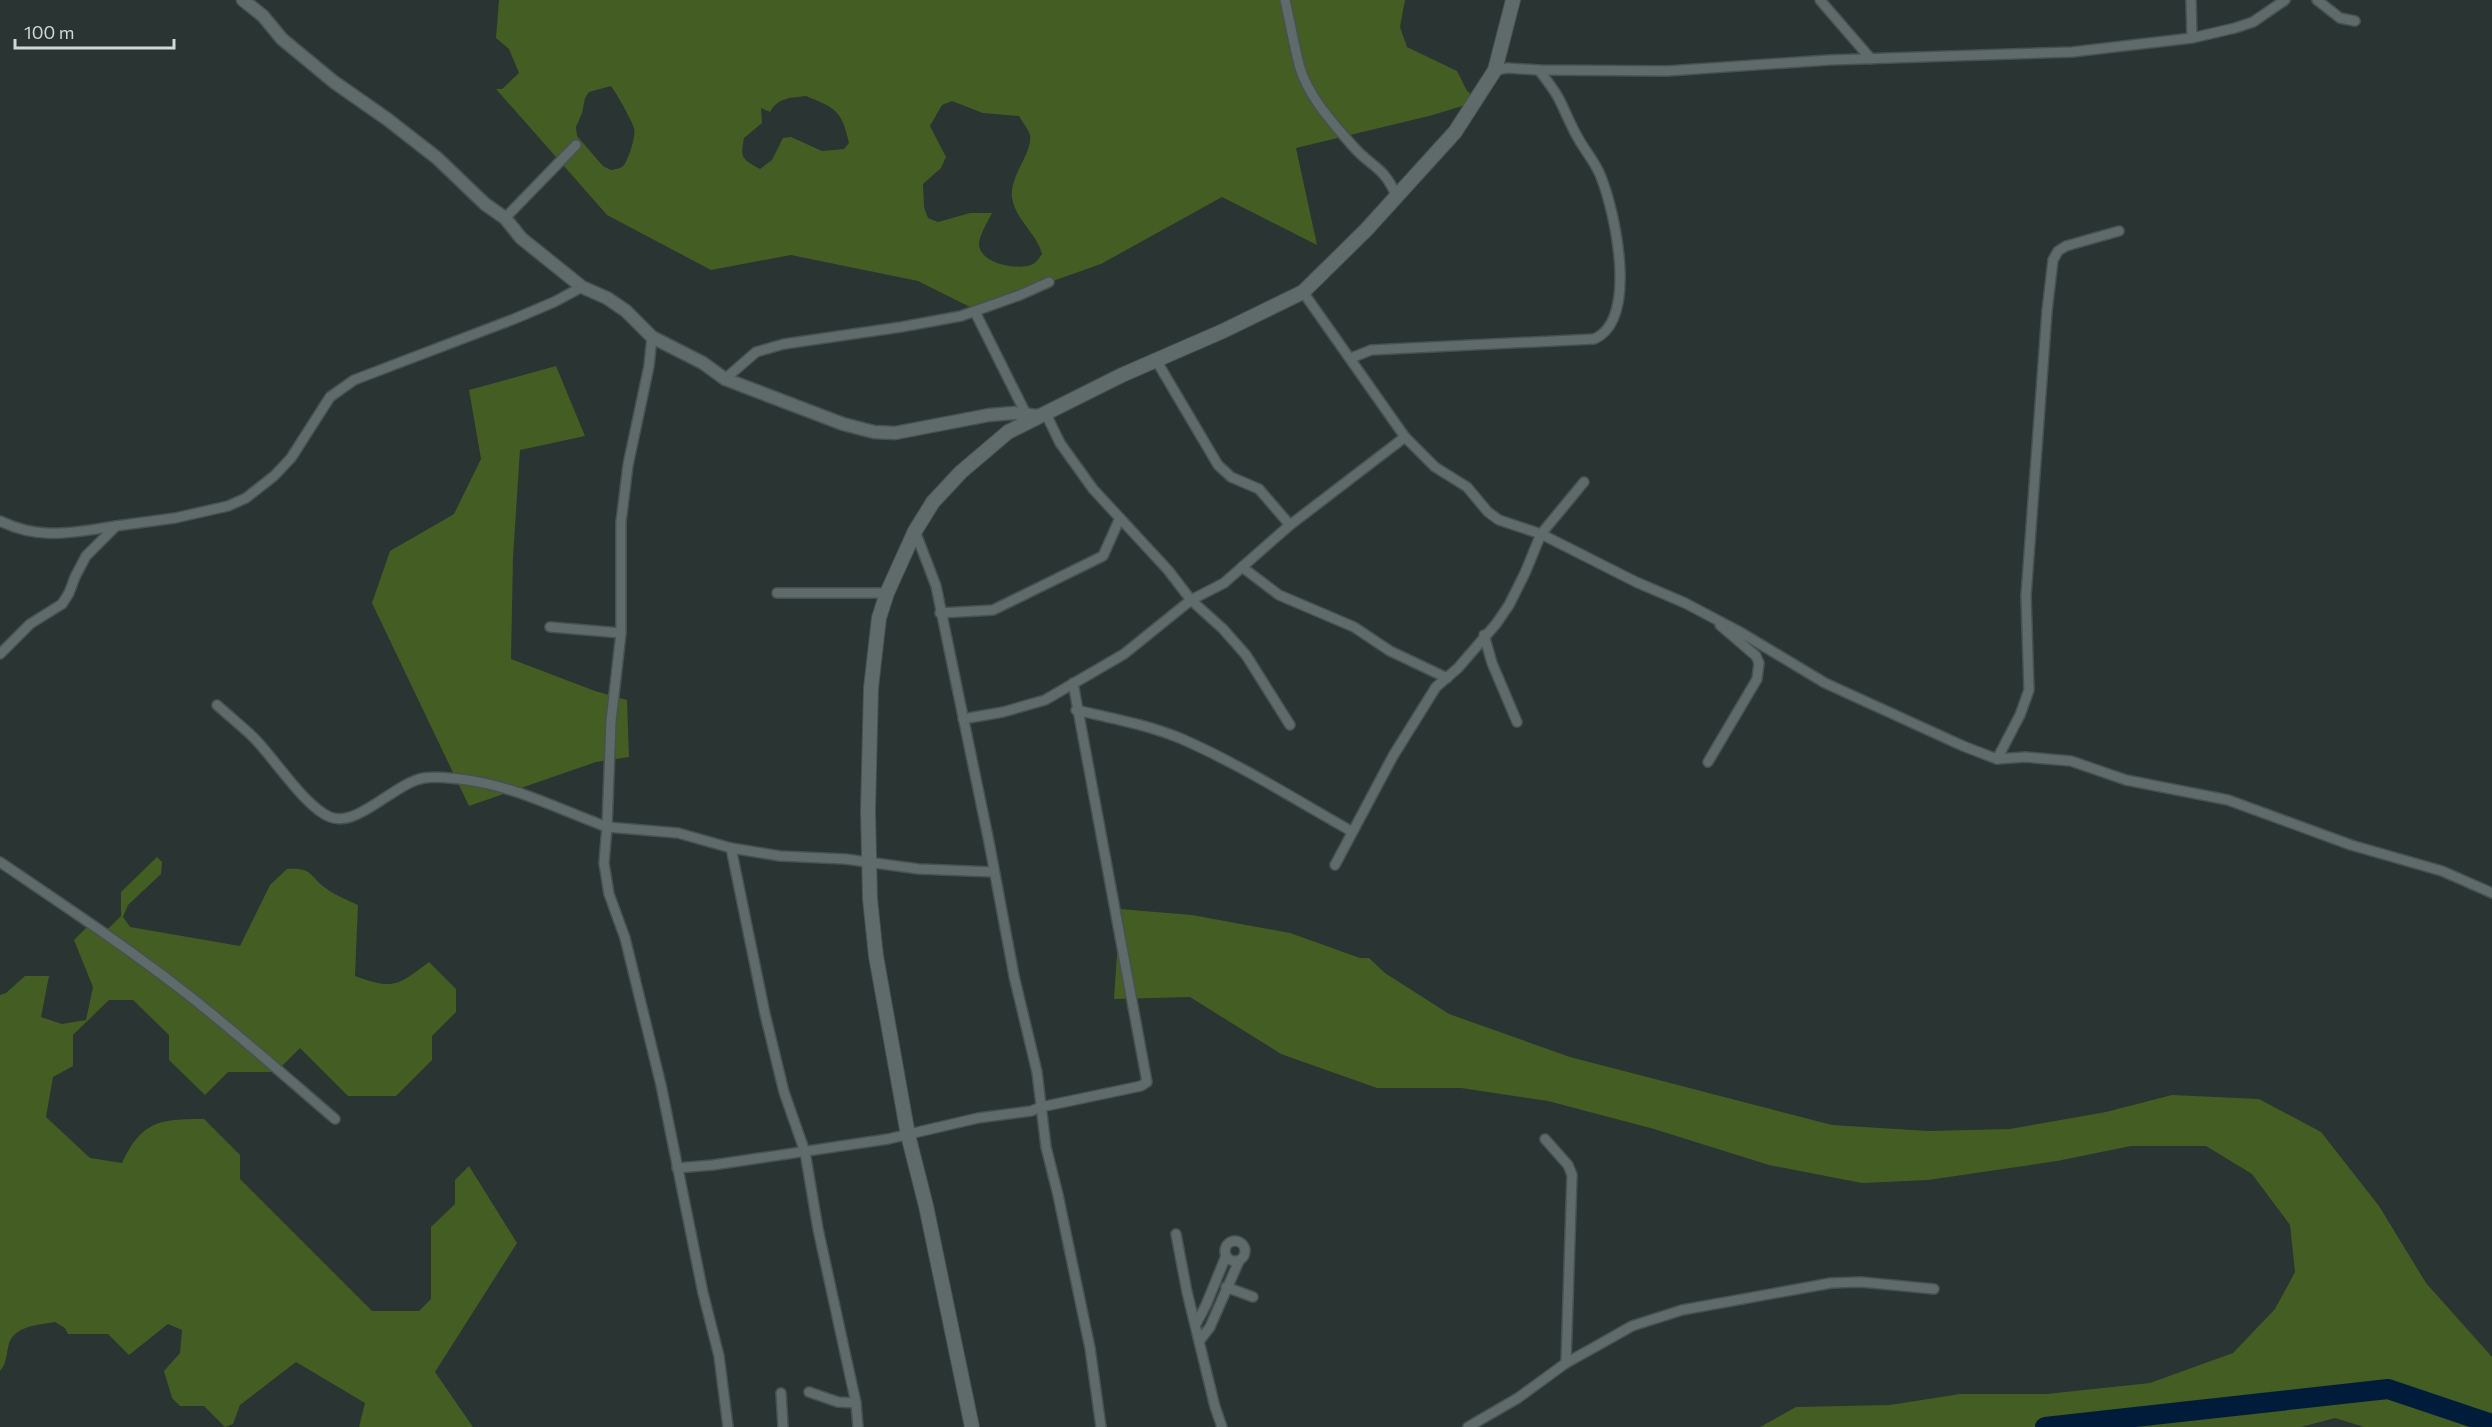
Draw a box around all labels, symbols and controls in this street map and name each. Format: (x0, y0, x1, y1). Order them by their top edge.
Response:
scale bar (15, 12, 174, 50)
text: 100 m (24, 21, 74, 43)

